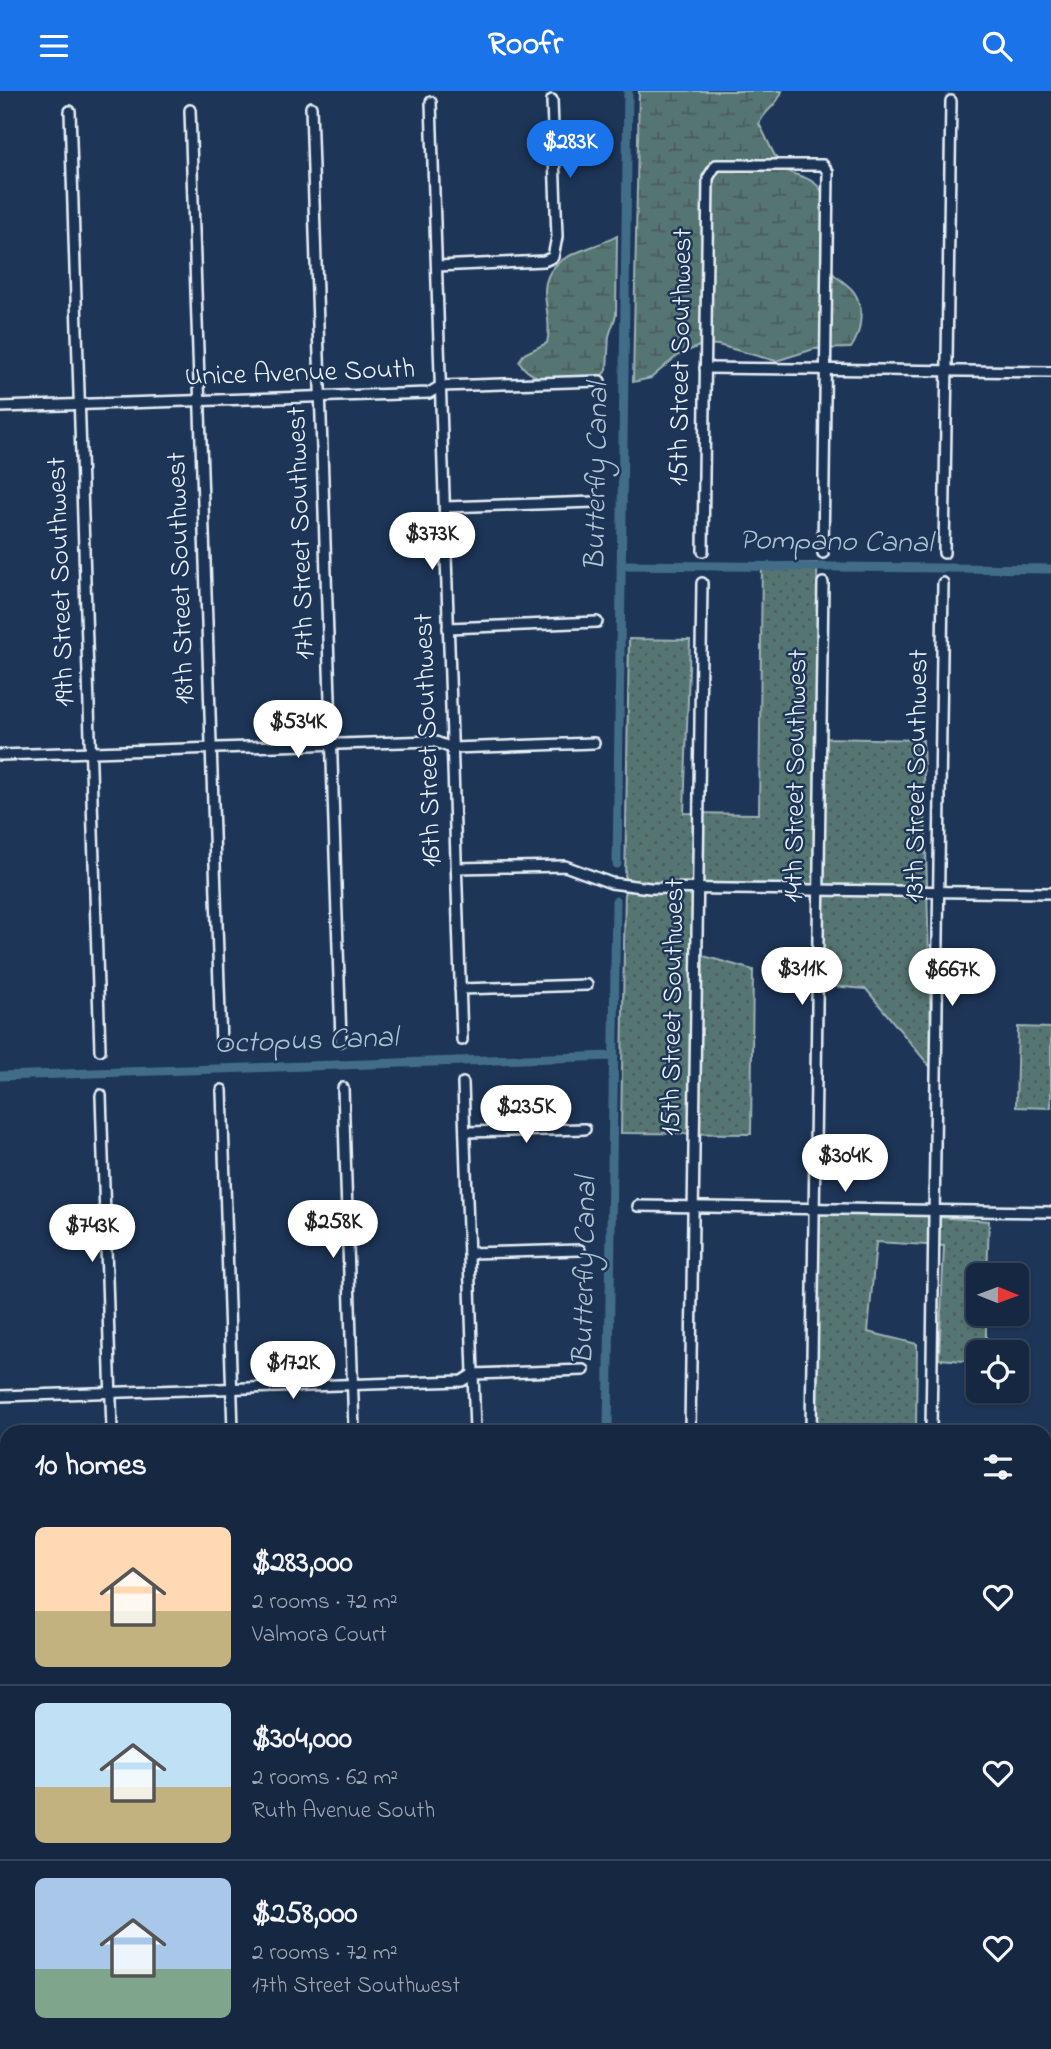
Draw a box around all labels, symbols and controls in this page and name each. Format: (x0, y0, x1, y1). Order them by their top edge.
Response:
text: Roofr (488, 22, 563, 69)
icon: menu (35, 27, 73, 65)
icon: search (978, 27, 1016, 65)
pin: $283K (521, 120, 619, 180)
text: $283K (543, 126, 597, 159)
street label: 15th Street Southwest (659, 228, 705, 486)
street label: Unice Avenue South (184, 349, 416, 399)
water label: Butterfly Canal (574, 379, 622, 571)
street label: 17th Street Southwest (277, 406, 327, 660)
street label: 18th Street Southwest (157, 451, 207, 705)
street label: 19th Street Southwest (37, 456, 87, 708)
pin: $373K (383, 512, 481, 572)
text: $373K (405, 518, 459, 551)
water label: Pompano Canal (739, 519, 937, 567)
street label: 16th Street Southwest (404, 612, 454, 868)
street label: 14th Street Southwest (774, 649, 820, 903)
street label: 13th Street Southwest (895, 649, 941, 903)
pin: $534K (249, 701, 347, 760)
text: $534K (269, 706, 327, 739)
street label: 15th Street Southwest (651, 878, 697, 1136)
pin: $311K (753, 947, 851, 1007)
pin: $667K (903, 949, 1001, 1008)
text: $311K (777, 953, 827, 986)
text: $667K (925, 954, 979, 987)
water label: Octopus Canal (213, 1017, 402, 1067)
pin: $235K (477, 1086, 575, 1145)
text: $235K (496, 1091, 556, 1124)
pin: $304K (796, 1135, 894, 1194)
text: $304K (818, 1140, 872, 1173)
water label: Butterfly Canal (562, 1173, 610, 1365)
pin: $258K (284, 1201, 382, 1260)
pin: $743K (43, 1205, 141, 1264)
text: $258K (304, 1206, 362, 1239)
text: $743K (65, 1210, 119, 1243)
north arrow (966, 1263, 1029, 1327)
map controls (966, 1263, 1029, 1403)
button: locate (966, 1340, 1029, 1403)
pin: $172K (244, 1341, 342, 1401)
text: $172K (266, 1347, 320, 1380)
text: 10 homes (35, 1445, 147, 1489)
icon: filters (979, 1448, 1017, 1486)
text: $283,000 (252, 1542, 353, 1586)
icon: home (91, 1555, 175, 1639)
icon: heart (979, 1578, 1017, 1616)
text: 2 rooms · 72 m² (252, 1586, 398, 1619)
text: Valmora Court (252, 1619, 387, 1652)
text: $304,000 (252, 1718, 352, 1762)
icon: home (91, 1731, 175, 1815)
icon: heart (979, 1754, 1017, 1792)
text: 2 rooms · 62 m² (252, 1762, 398, 1795)
text: Ruth Avenue South (252, 1795, 435, 1828)
text: $258,000 (252, 1893, 358, 1937)
icon: home (91, 1906, 175, 1990)
icon: heart (979, 1929, 1017, 1967)
text: 2 rooms · 72 m² (252, 1937, 398, 1970)
text: 17th Street Southwest (252, 1970, 460, 2003)

